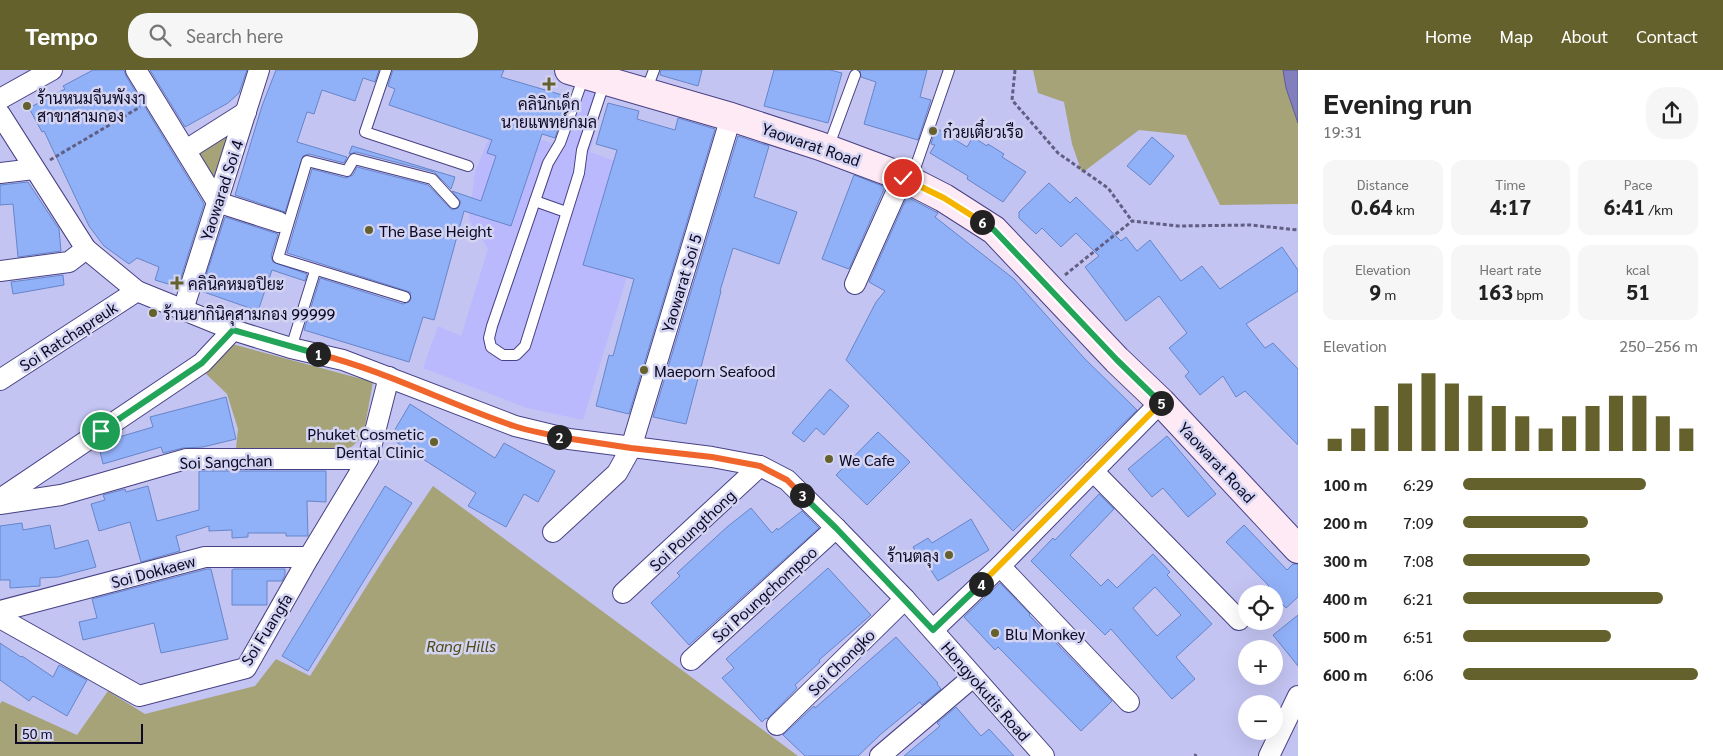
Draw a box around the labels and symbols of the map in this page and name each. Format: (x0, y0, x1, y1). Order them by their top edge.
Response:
marker: คลินิกเด็ก นายแพทย์กมล (542, 77, 556, 91)
place label: ร้านหนมจีนพังงา สาขาสามกอง (37, 87, 146, 126)
place label: คลินิกเด็ก นายแพทย์กมล (501, 91, 597, 132)
marker: ร้านหนมจีนพังงา สาขาสามกอง (21, 100, 33, 112)
street label: Yaowarat Road (759, 117, 863, 171)
place label: ก๋วยเตี๋ยวเรือ (943, 118, 1024, 142)
marker: ก๋วยเตี๋ยวเรือ (927, 125, 939, 137)
street label: Yaowarad Soi 4 (195, 137, 247, 243)
pin (882, 157, 924, 199)
pin: 6 (970, 210, 994, 234)
place label: The Base Height (379, 220, 493, 241)
marker: The Base Height (363, 224, 375, 236)
street label: Yaowarat Soi 5 (656, 231, 706, 335)
place label: คลินิคหมอปิยะ (188, 273, 284, 294)
marker: คลินิคหมอปิยะ (170, 276, 184, 290)
street label: Soi Ratchapreuk (15, 296, 121, 375)
place label: ร้านยากินิคุสามกอง 99999 (163, 303, 335, 326)
marker: ร้านยากินิคุสามกอง 99999 (147, 307, 159, 319)
pin: 1 (306, 342, 330, 366)
place label: Maeporn Seafood (654, 360, 775, 381)
marker: Maeporn Seafood (638, 364, 650, 376)
pin: 5 (1148, 390, 1174, 416)
pin (80, 410, 122, 452)
street label: Yaowarat Road (1174, 417, 1260, 507)
place label: Phuket Cosmetic Dental Clinic (307, 423, 424, 462)
pin: 2 (546, 424, 572, 450)
marker: Phuket Cosmetic Dental Clinic (428, 436, 440, 448)
street label: Soi Sangchan (179, 449, 273, 473)
place label: We Cafe (839, 449, 895, 470)
marker: We Cafe (823, 453, 835, 465)
pin: 3 (790, 482, 814, 508)
street label: Soi Poungthong (644, 485, 740, 575)
street label: Soi Poungchompoo (707, 541, 821, 647)
place label: ร้านตลุง (887, 545, 939, 568)
marker: ร้านตลุง (943, 549, 955, 561)
street label: Soi Dokkaew (109, 550, 198, 592)
pin: 4 (968, 572, 994, 596)
street label: Soi Fuangfa (236, 589, 296, 669)
place label: Blu Monkey (1005, 623, 1086, 644)
street label: Soi Chongko (803, 624, 879, 700)
marker: Blu Monkey (989, 627, 1001, 639)
park label: Rang Hills (426, 635, 496, 656)
street label: Hongyokutis Road (937, 637, 1035, 745)
scale bar (15, 721, 142, 744)

